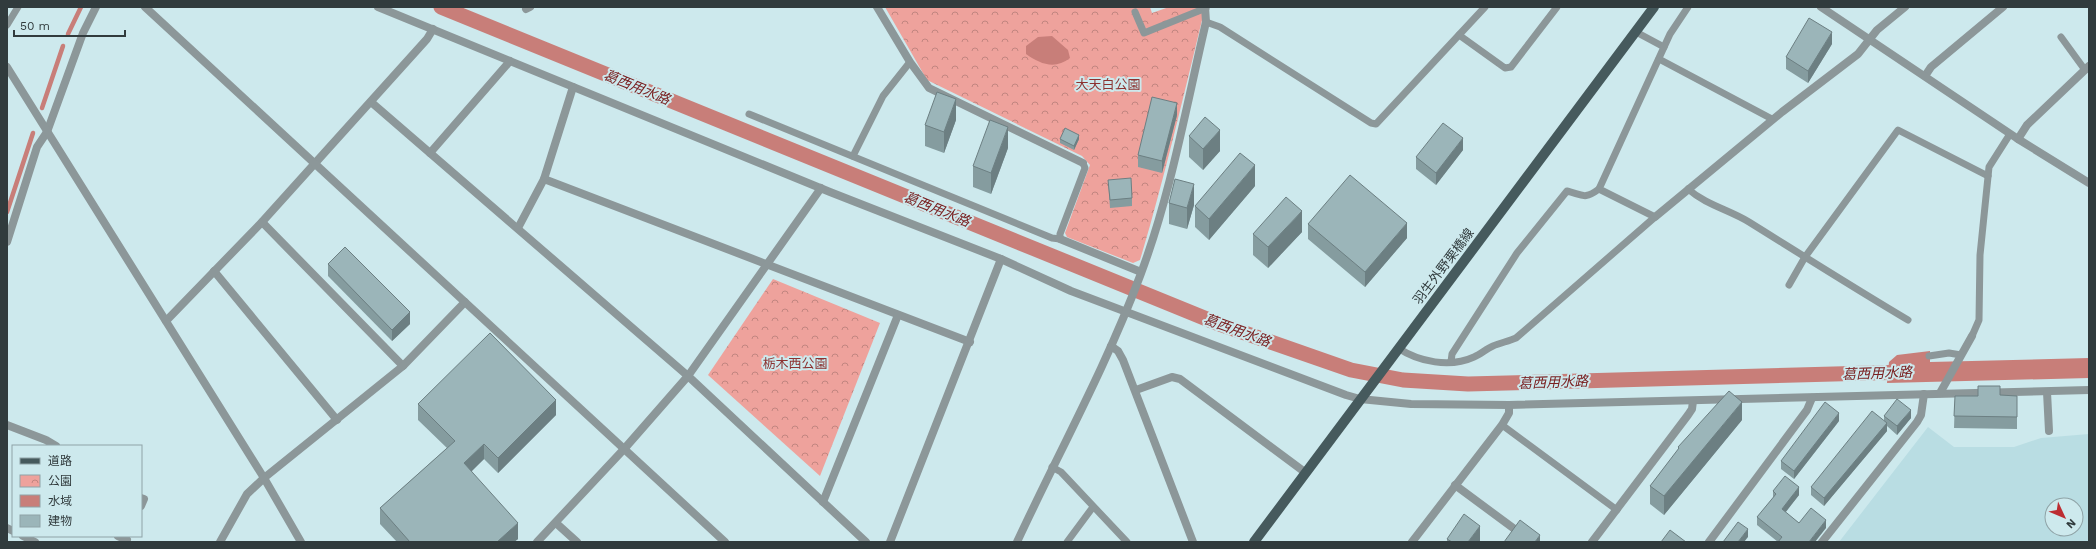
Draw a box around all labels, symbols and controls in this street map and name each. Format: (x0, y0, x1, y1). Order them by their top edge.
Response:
scale bar (14, 12, 125, 38)
text: 50 m (20, 19, 50, 33)
water label: 葛西用水路 (602, 66, 673, 108)
park label: 大天白公園 (1075, 77, 1141, 92)
water label: 葛西用水路 (902, 188, 973, 230)
street label: 羽生外野栗橋線 (1410, 225, 1477, 307)
water label: 葛西用水路 (1201, 311, 1274, 350)
park label: 栃木西公園 (762, 356, 828, 371)
water label: 葛西用水路 (1842, 364, 1913, 382)
water label: 葛西用水路 (1518, 373, 1589, 391)
legend (12, 445, 142, 537)
text: 道路 (48, 454, 72, 468)
text: 公園 (48, 474, 72, 488)
text: 水域 (48, 494, 72, 508)
north arrow (2044, 497, 2084, 537)
text: 建物 (48, 514, 72, 528)
text: N (2063, 516, 2078, 531)

